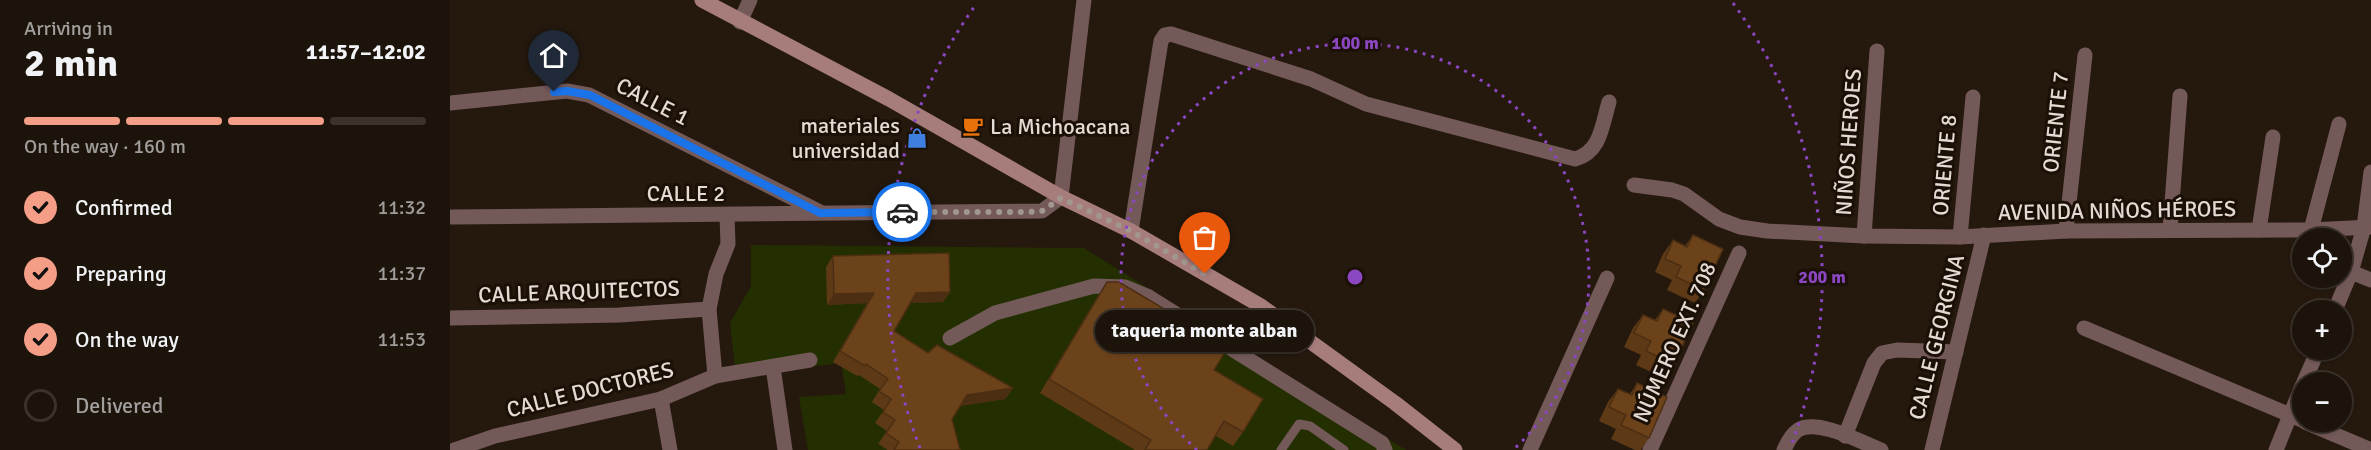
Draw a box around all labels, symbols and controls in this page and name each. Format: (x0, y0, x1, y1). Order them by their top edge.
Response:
text: Arriving in (24, 16, 113, 41)
pin (528, 30, 579, 92)
text: 100 m (1331, 32, 1379, 54)
text: 11:57–12:02 (306, 38, 426, 65)
text: 2 min (24, 39, 118, 87)
icon: home (537, 39, 570, 72)
street label: NIÑOS HEROES (1830, 68, 1867, 216)
street label: ORIENTE 7 (2037, 70, 2074, 174)
street label: CALLE 1 (612, 72, 694, 131)
place label: materiales universidad (791, 112, 900, 164)
place label: La Michoacana (990, 113, 1131, 140)
street label: ORIENTE 8 (1927, 113, 1962, 217)
cafe icon: La Michoacana (961, 114, 985, 138)
shop icon: materiales universidad (905, 126, 929, 150)
text: On the way · 160 m (24, 134, 186, 159)
street label: CALLE 2 (647, 180, 725, 207)
courier (872, 182, 932, 242)
icon: check (24, 191, 57, 224)
text: Confirmed (75, 194, 173, 221)
text: 11:32 (377, 195, 426, 220)
street label: AVENIDA NIÑOS HÉROES (1998, 195, 2236, 226)
icon: car (886, 196, 919, 229)
pin (1179, 212, 1230, 274)
icon: bag (1188, 221, 1221, 254)
map controls (2292, 228, 2352, 432)
button: locate (2292, 228, 2352, 288)
street label: CALLE GEORGINA (1903, 251, 1970, 423)
icon: check (24, 257, 57, 290)
street label: NÚMERO EXT. 708 (1627, 258, 1722, 427)
text: Preparing (75, 260, 167, 287)
text: 11:37 (377, 261, 426, 286)
text: 200 m (1798, 266, 1846, 288)
centre of rings (1345, 267, 1365, 287)
street label: CALLE ARQUITECTOS (478, 274, 680, 309)
button: + (2292, 300, 2352, 360)
callout: taqueria monte alban (1096, 310, 1314, 352)
text: taqueria monte alban (1112, 318, 1297, 343)
icon: check (24, 323, 57, 356)
text: On the way (75, 326, 179, 353)
text: 11:53 (377, 327, 426, 352)
street label: CALLE DOCTORES (504, 356, 676, 423)
button: − (2292, 372, 2352, 432)
text: Delivered (75, 392, 163, 419)

